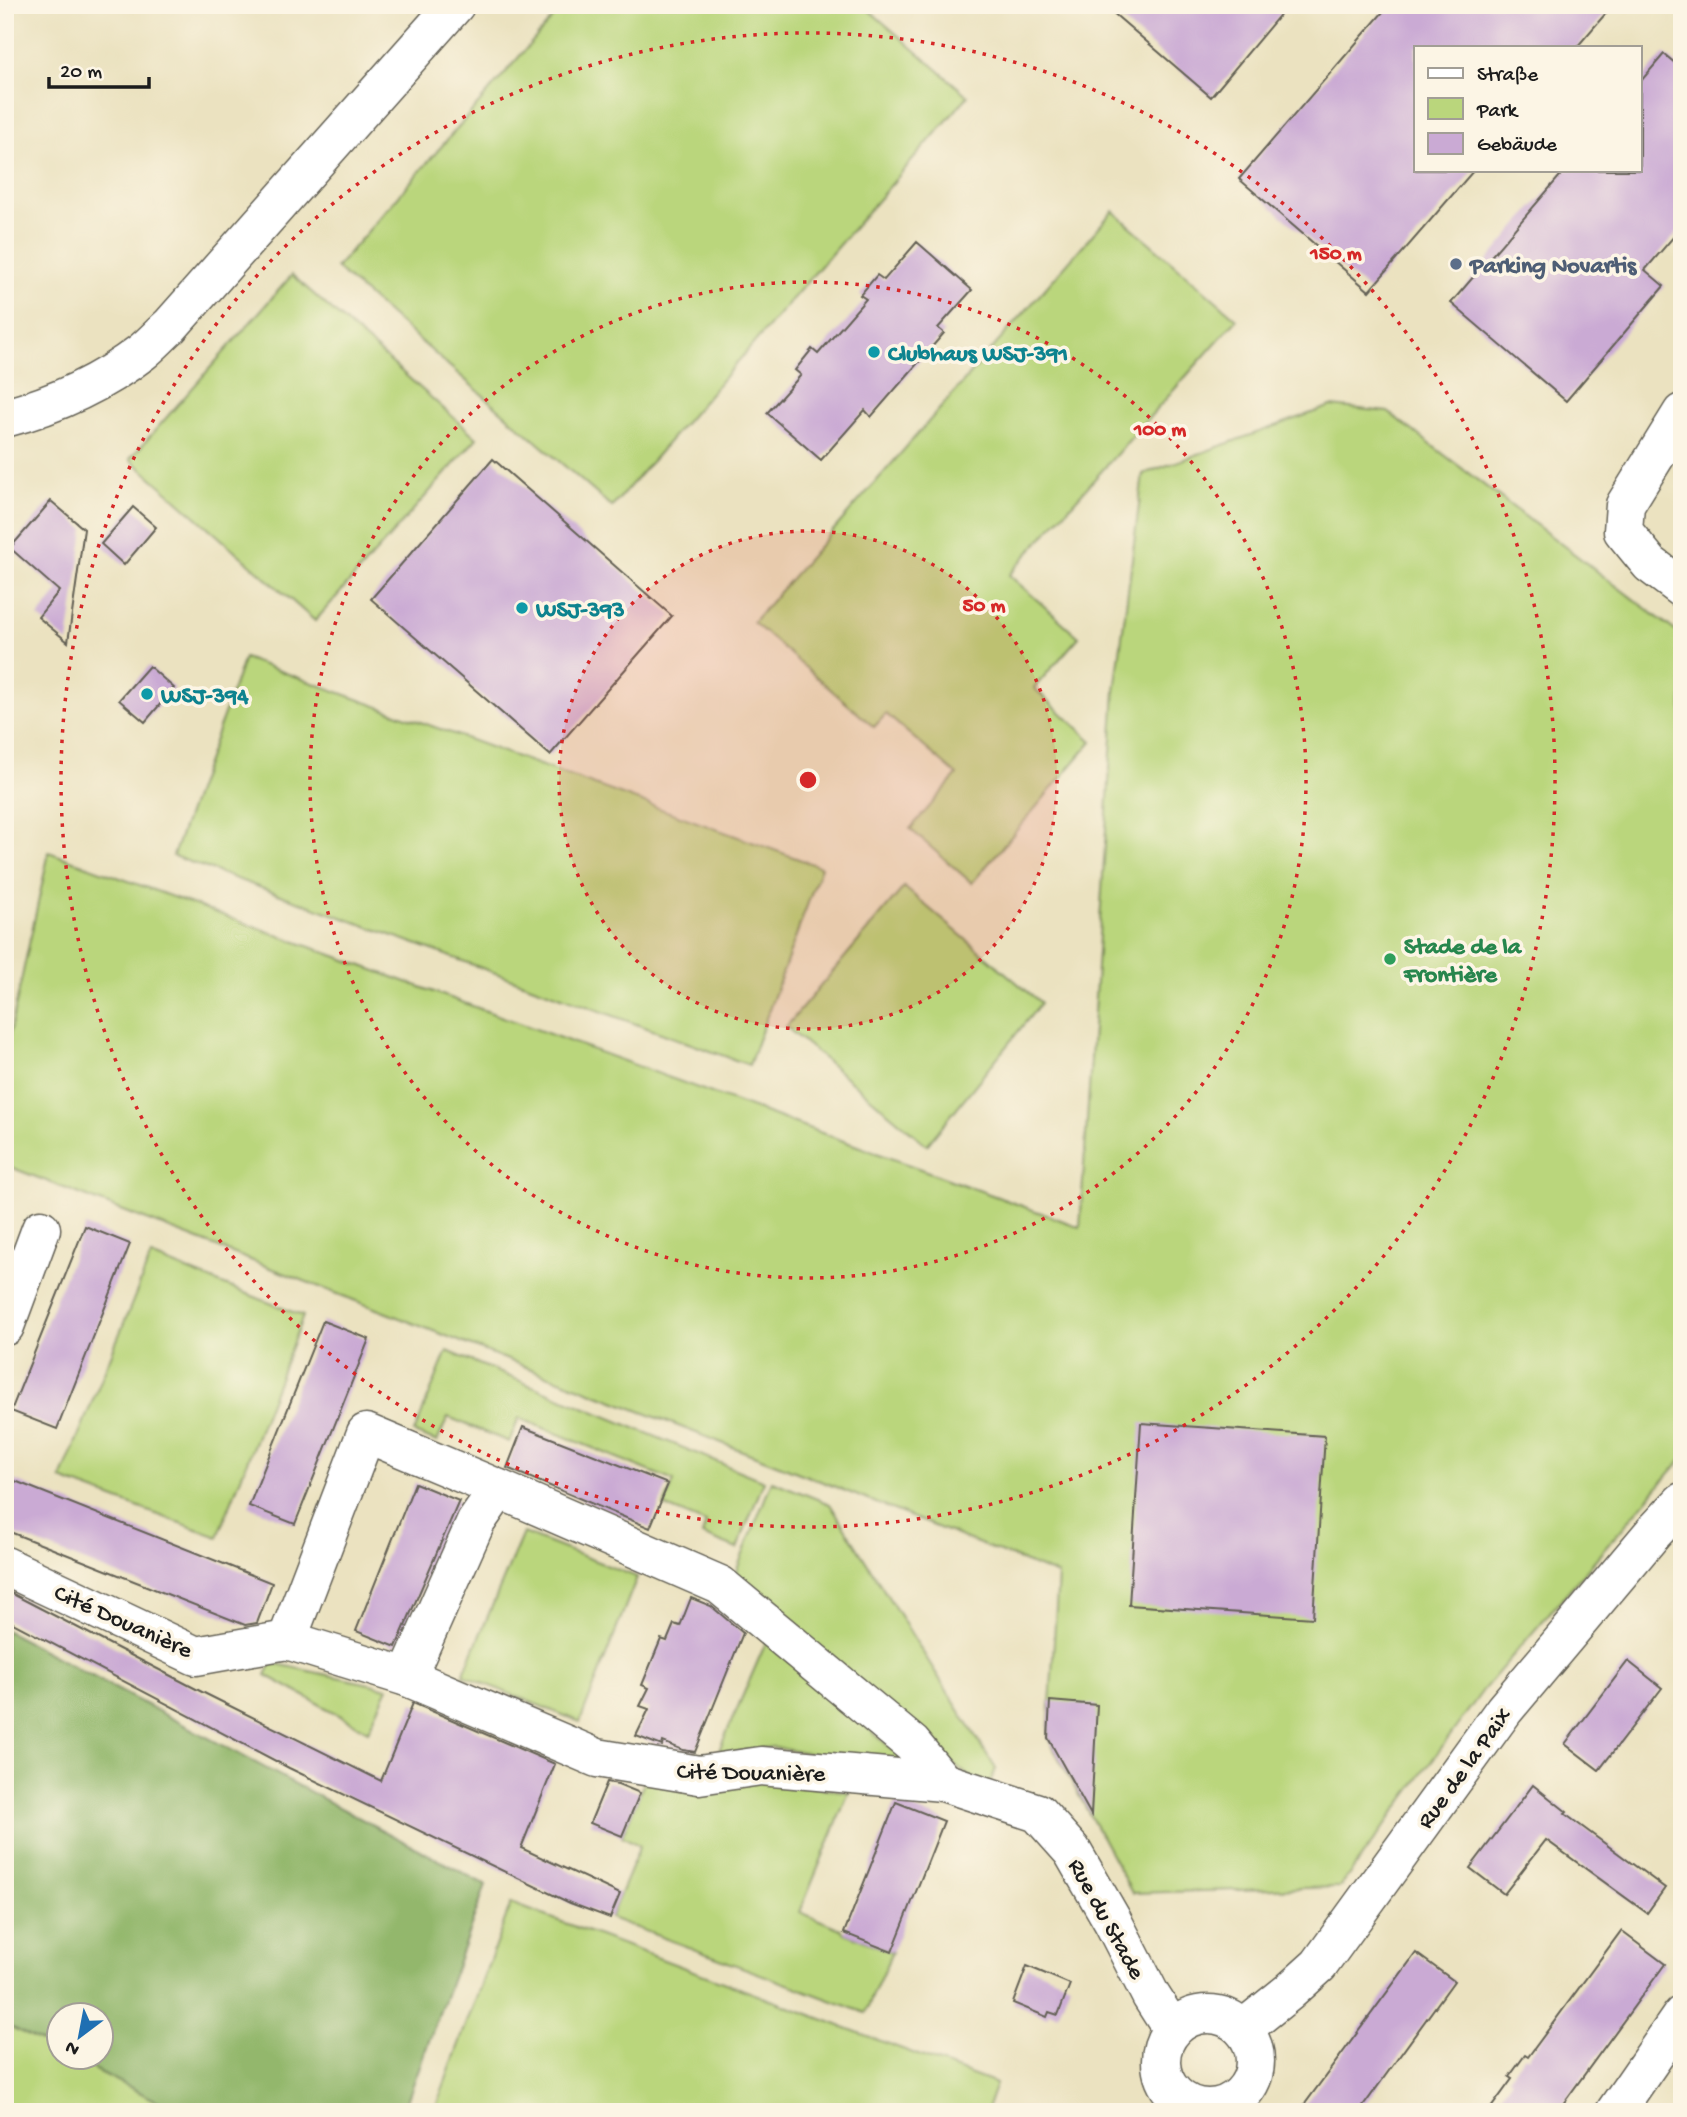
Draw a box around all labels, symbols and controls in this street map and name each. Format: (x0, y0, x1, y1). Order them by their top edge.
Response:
scale bar (49, 46, 149, 90)
legend (1414, 46, 1642, 172)
text: 20 m (60, 61, 102, 86)
text: Straße (1477, 64, 1539, 89)
text: Park (1476, 100, 1520, 125)
text: Gebäude (1477, 134, 1558, 159)
text: 150 m (1309, 243, 1362, 268)
place label: Parking Novartis (1468, 253, 1637, 282)
marker: Parking Novartis (1448, 256, 1464, 272)
place label: Clubhaus WSJ-391 (888, 341, 1068, 370)
marker: Clubhaus WSJ-391 (866, 344, 882, 360)
text: 100 m (1133, 419, 1186, 444)
text: 50 m (963, 595, 1006, 620)
place label: WSJ-393 (535, 597, 625, 626)
marker: WSJ-393 (514, 600, 530, 616)
place label: WSJ-394 (160, 683, 249, 712)
marker: WSJ-394 (139, 686, 155, 702)
centre of rings (796, 768, 820, 792)
place label: Stade de la Frontière (1403, 934, 1523, 991)
marker: Stade de la Frontière (1382, 951, 1398, 967)
street label: Cité Douanière (49, 1580, 197, 1667)
street label: Rue de la Paix (1412, 1703, 1520, 1835)
street label: Cité Douanière (676, 1759, 826, 1790)
street label: Rue du Stade (1060, 1854, 1150, 1986)
north arrow (46, 2002, 116, 2072)
text: N (61, 2034, 84, 2060)

